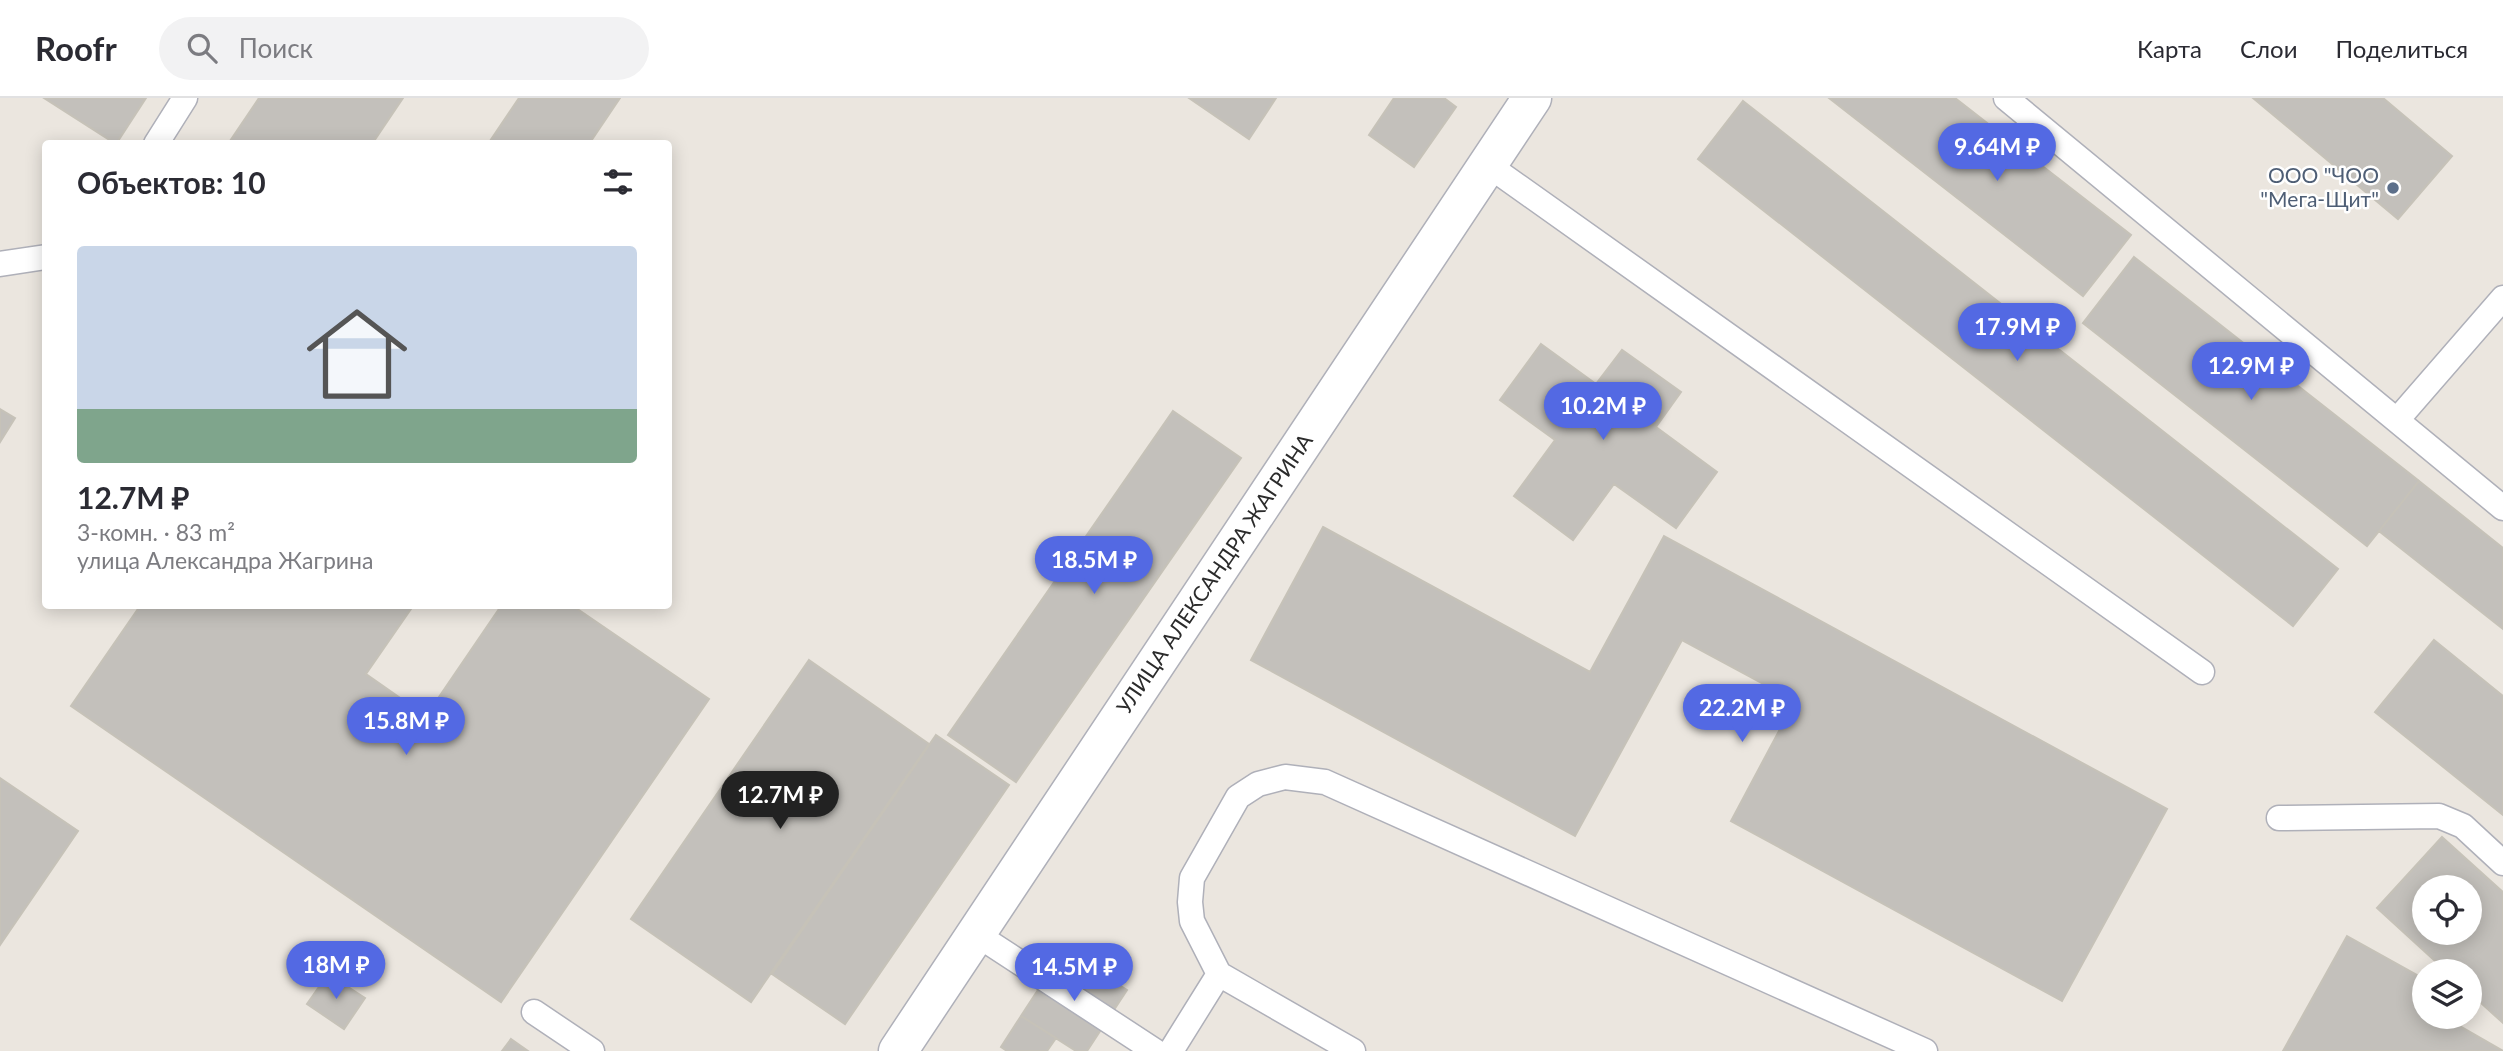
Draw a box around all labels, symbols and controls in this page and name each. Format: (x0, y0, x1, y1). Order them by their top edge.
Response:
search box (159, 17, 649, 80)
text: Roofr (35, 28, 117, 68)
icon: search (183, 29, 221, 67)
text: Поиск (239, 32, 313, 64)
text: Карта (2137, 34, 2202, 63)
text: Слои (2240, 34, 2297, 63)
text: Поделиться (2335, 34, 2468, 63)
pin: 9.64M ₽ (1932, 123, 2062, 183)
text: 9.64M ₽ (1954, 132, 2040, 160)
place label: ООО "ЧОО "Мега-Щит" (2260, 162, 2379, 211)
icon: filters (599, 163, 637, 201)
text: Объектов: 10 (77, 164, 266, 200)
marker: ООО "ЧОО "Мега-Щит" (2385, 180, 2401, 196)
icon: home (294, 291, 420, 417)
pin: 17.9M ₽ (1952, 303, 2082, 363)
text: 17.9M ₽ (1974, 312, 2060, 340)
pin: 12.9M ₽ (2186, 342, 2316, 402)
text: 12.9M ₽ (2208, 351, 2294, 379)
pin: 10.2M ₽ (1538, 382, 1668, 442)
text: 10.2M ₽ (1560, 391, 1646, 419)
street label: УЛИЦА АЛЕКСАНДРА ЖАГРИНА (1110, 428, 1317, 718)
text: 12.7M ₽ (77, 479, 189, 515)
text: 3-комн. · 83 m² (77, 518, 235, 546)
pin: 18.5M ₽ (1029, 536, 1159, 596)
text: 18.5M ₽ (1051, 545, 1137, 573)
text: улица Александра Жагрина (77, 546, 373, 574)
pin: 22.2M ₽ (1677, 684, 1807, 744)
text: 22.2M ₽ (1699, 693, 1785, 721)
pin: 15.8M ₽ (341, 698, 471, 757)
text: 15.8M ₽ (363, 706, 449, 734)
pin: 12.7M ₽ (715, 772, 845, 831)
text: 12.7M ₽ (737, 780, 823, 808)
map controls (2412, 875, 2482, 1029)
button: locate (2412, 875, 2482, 945)
pin: 18M ₽ (287, 942, 385, 1001)
pin: 14.5M ₽ (1009, 944, 1139, 1003)
text: 18M ₽ (302, 950, 370, 978)
text: 14.5M ₽ (1031, 952, 1117, 980)
button: layers (2412, 959, 2482, 1029)

